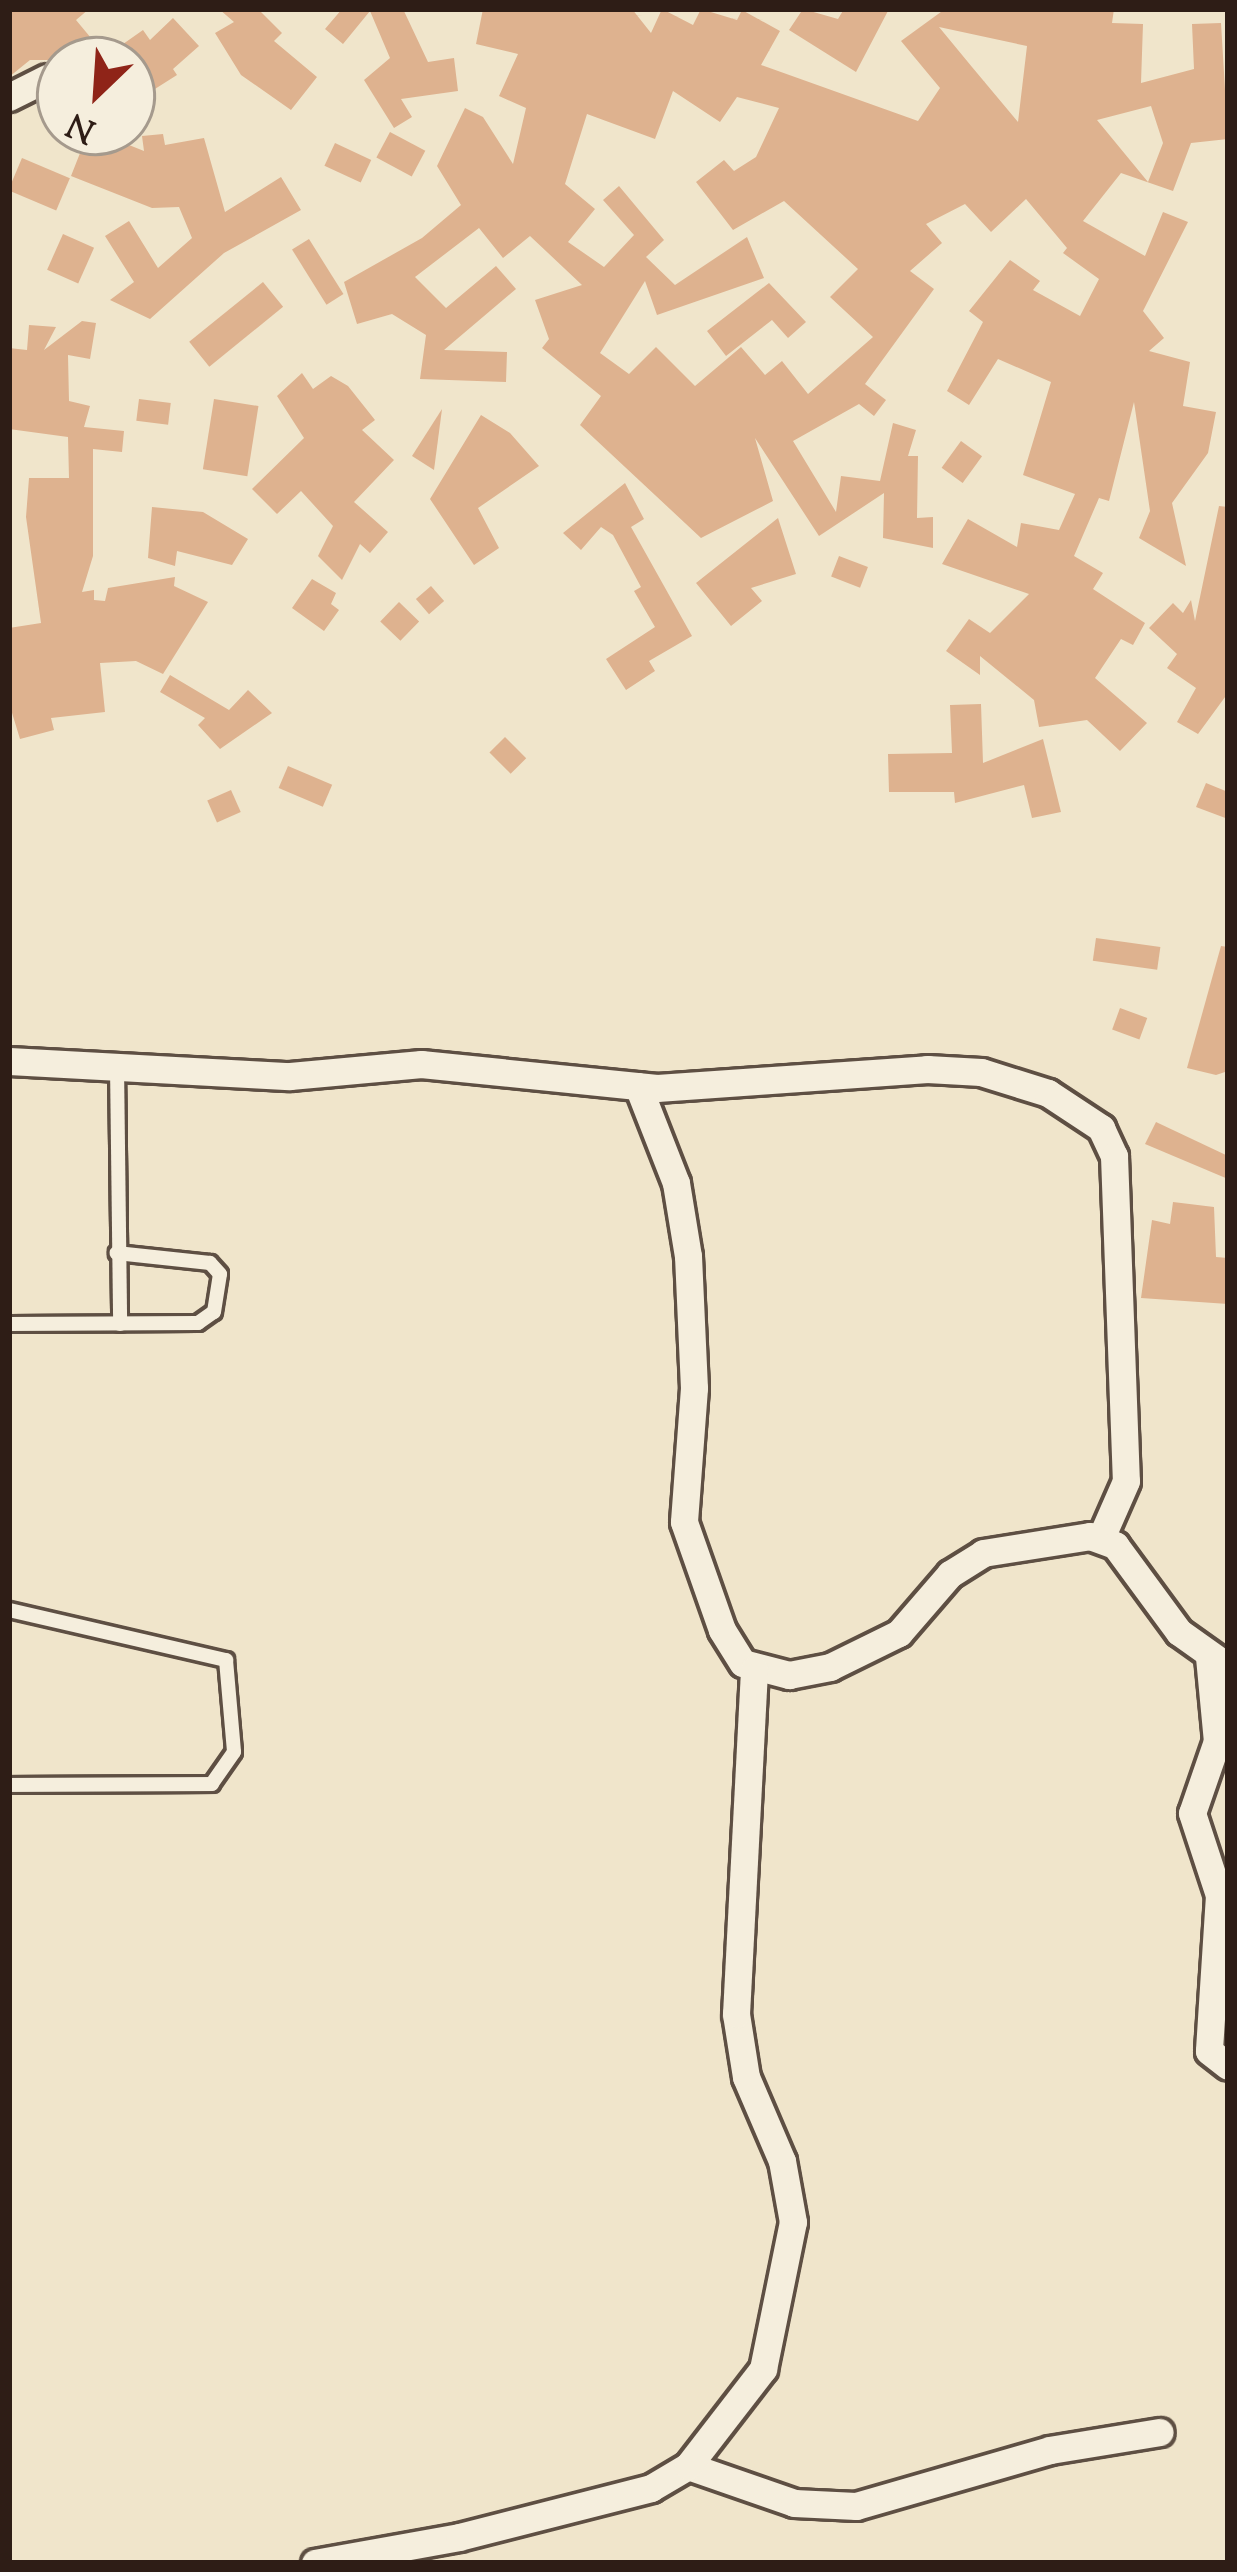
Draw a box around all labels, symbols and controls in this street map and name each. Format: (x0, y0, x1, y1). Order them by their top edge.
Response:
north arrow (36, 36, 156, 156)
text: N (60, 99, 104, 153)

